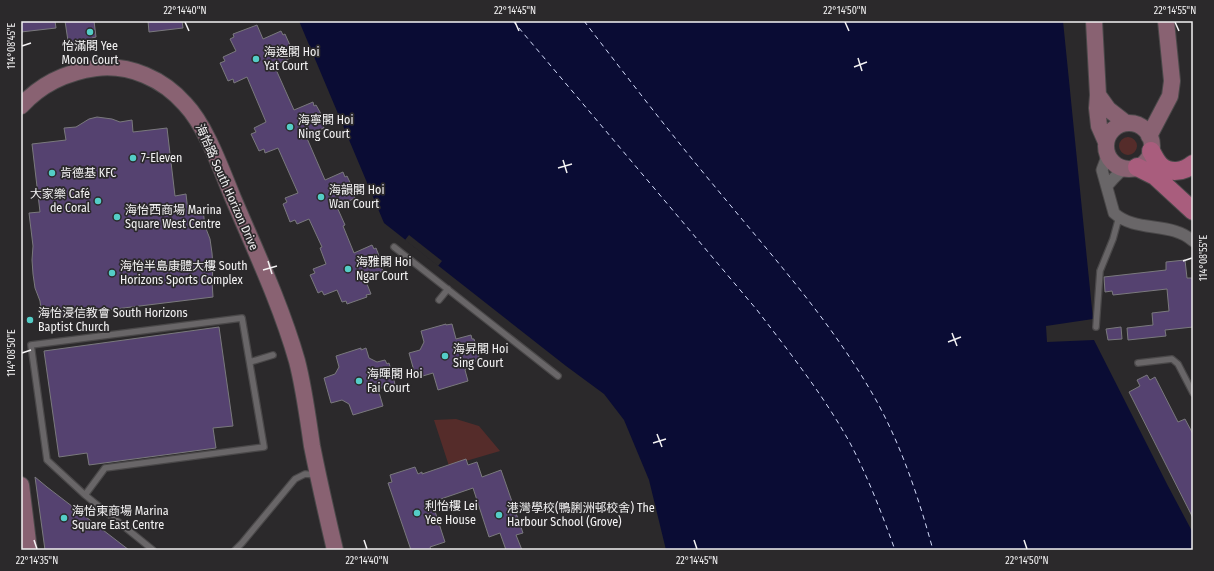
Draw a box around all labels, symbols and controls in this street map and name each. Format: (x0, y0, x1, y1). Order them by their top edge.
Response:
text: 22°14'40"N (163, 5, 207, 17)
text: 22°14'45"N (494, 5, 536, 17)
text: 22°14'50"N (823, 5, 867, 17)
text: 22°14'55"N (1154, 5, 1196, 17)
text: 114°08'45"E (6, 23, 18, 69)
marker: 怡滿閣 Yee Moon Court (85, 27, 95, 37)
place label: 怡滿閣 Yee Moon Court (62, 39, 119, 67)
place label: 海逸閣 Hoi Yat Court (264, 45, 319, 73)
marker: 海逸閣 Hoi Yat Court (251, 54, 261, 64)
place label: 海寧閣 Hoi Ning Court (298, 113, 353, 141)
street label: 海怡路 South Horizon Drive (193, 122, 261, 252)
marker: 海寧閣 Hoi Ning Court (285, 122, 295, 132)
place label: 7-Eleven (141, 151, 182, 165)
marker: 7-Eleven (128, 153, 138, 163)
place label: 肯德基 KFC (60, 166, 116, 180)
marker: 肯德基 KFC (47, 168, 57, 178)
place label: 海韻閣 Hoi Wan Court (329, 183, 384, 211)
place label: 大家樂 Café de Coral (30, 187, 90, 215)
marker: 海韻閣 Hoi Wan Court (316, 192, 326, 202)
marker: 大家樂 Café de Coral (93, 196, 103, 206)
place label: 海怡西商場 Marina Square West Centre (125, 203, 222, 231)
marker: 海怡西商場 Marina Square West Centre (112, 212, 122, 222)
text: 114°08'55"E (1198, 234, 1210, 281)
place label: 海雅閣 Hoi Ngar Court (356, 255, 411, 283)
place label: 海怡半島康體大樓 South Horizons Sports Complex (120, 259, 248, 287)
marker: 海雅閣 Hoi Ngar Court (343, 264, 353, 274)
marker: 海怡半島康體大樓 South Horizons Sports Complex (107, 268, 117, 278)
place label: 海怡浸信教會 South Horizons Baptist Church (38, 306, 188, 334)
marker: 海怡浸信教會 South Horizons Baptist Church (25, 315, 35, 325)
text: 114°08'50"E (6, 329, 18, 377)
place label: 海昇閣 Hoi Sing Court (453, 342, 508, 370)
marker: 海昇閣 Hoi Sing Court (440, 351, 450, 361)
place label: 海暉閣 Hoi Fai Court (367, 367, 422, 395)
marker: 海暉閣 Hoi Fai Court (354, 376, 364, 386)
place label: 利怡樓 Lei Yee House (425, 499, 478, 527)
place label: 港灣學校(鴨脷洲邨校舍) The Harbour School (Grove) (507, 501, 655, 529)
place label: 海怡東商場 Marina Square East Centre (72, 504, 169, 532)
marker: 利怡樓 Lei Yee House (412, 508, 422, 518)
marker: 港灣學校(鴨脷洲邨校舍) The Harbour School (Grove) (494, 510, 504, 520)
marker: 海怡東商場 Marina Square East Centre (59, 513, 69, 523)
text: 22°14'35"N (16, 555, 58, 567)
text: 22°14'40"N (345, 555, 389, 567)
text: 22°14'45"N (676, 555, 718, 567)
text: 22°14'50"N (1005, 555, 1049, 567)

